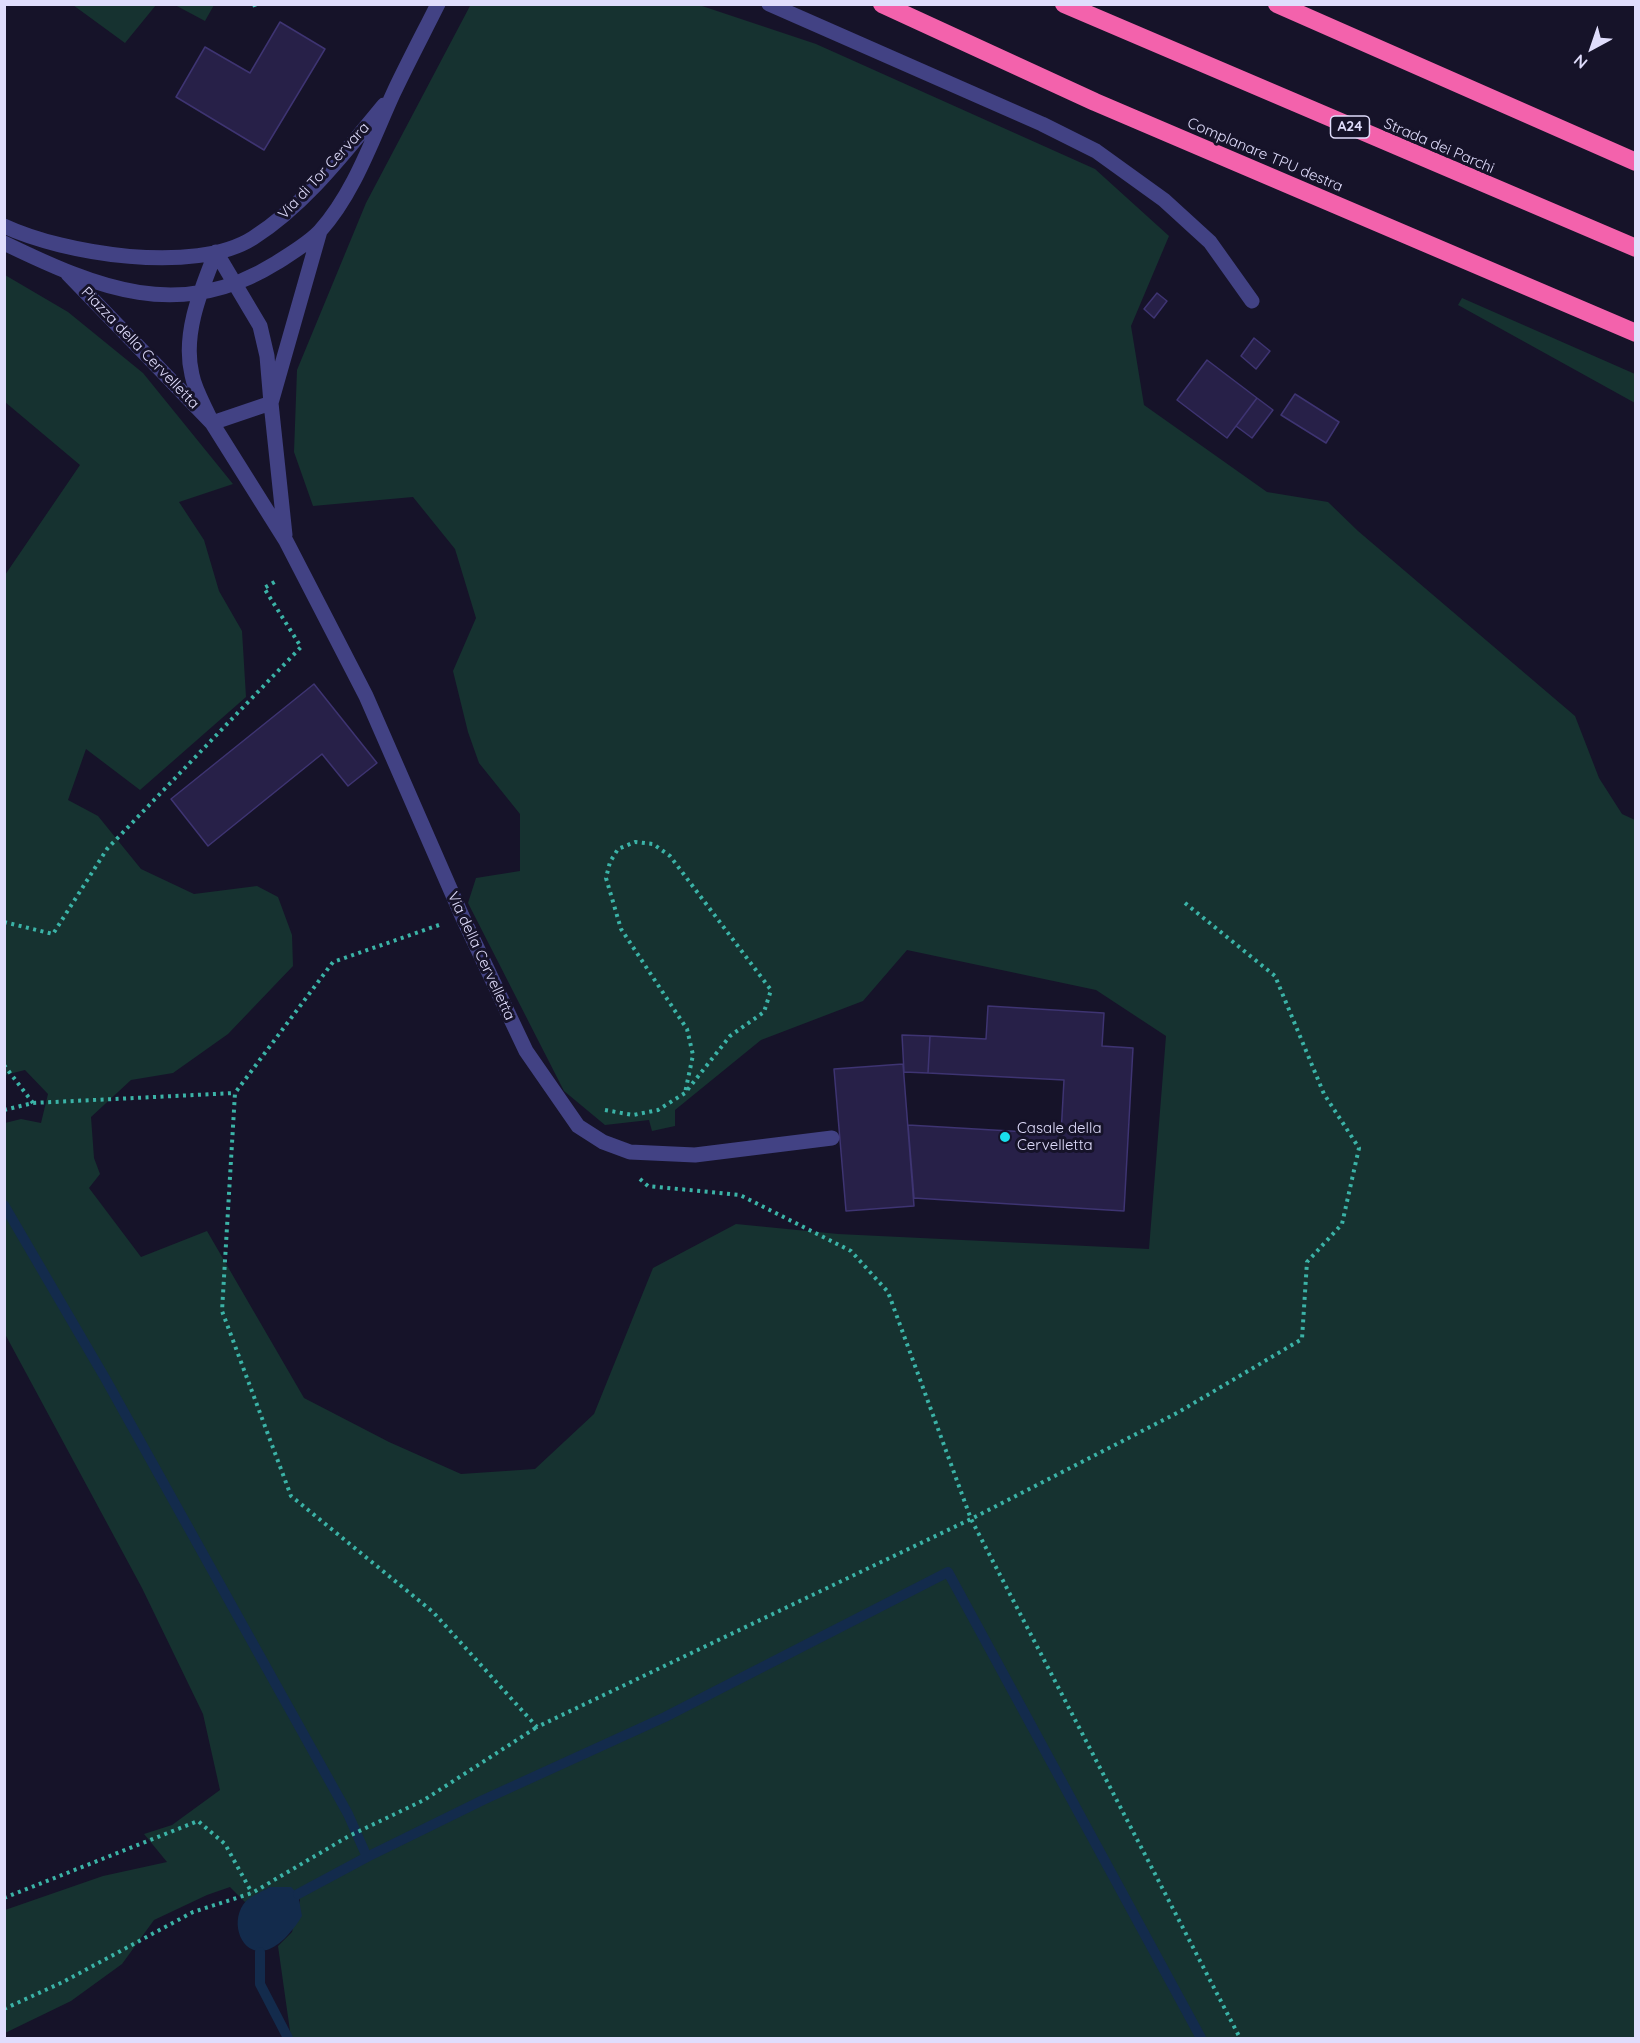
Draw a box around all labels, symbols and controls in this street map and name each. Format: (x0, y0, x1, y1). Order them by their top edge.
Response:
north arrow (1562, 18, 1622, 78)
text: N (1570, 50, 1591, 73)
street label: Complanare TPU destra (1185, 114, 1345, 196)
street label: Strada dei Parchi (1381, 115, 1497, 177)
road number: A24 (1330, 116, 1370, 138)
street label: Via di Tor Cervara (275, 119, 373, 223)
street label: Piazza della Cervelletta (77, 283, 203, 413)
street label: Via della Cervelletta (443, 889, 519, 1023)
place label: Casale della Cervelletta (1017, 1119, 1102, 1154)
marker: Casale della Cervelletta (998, 1130, 1012, 1144)

